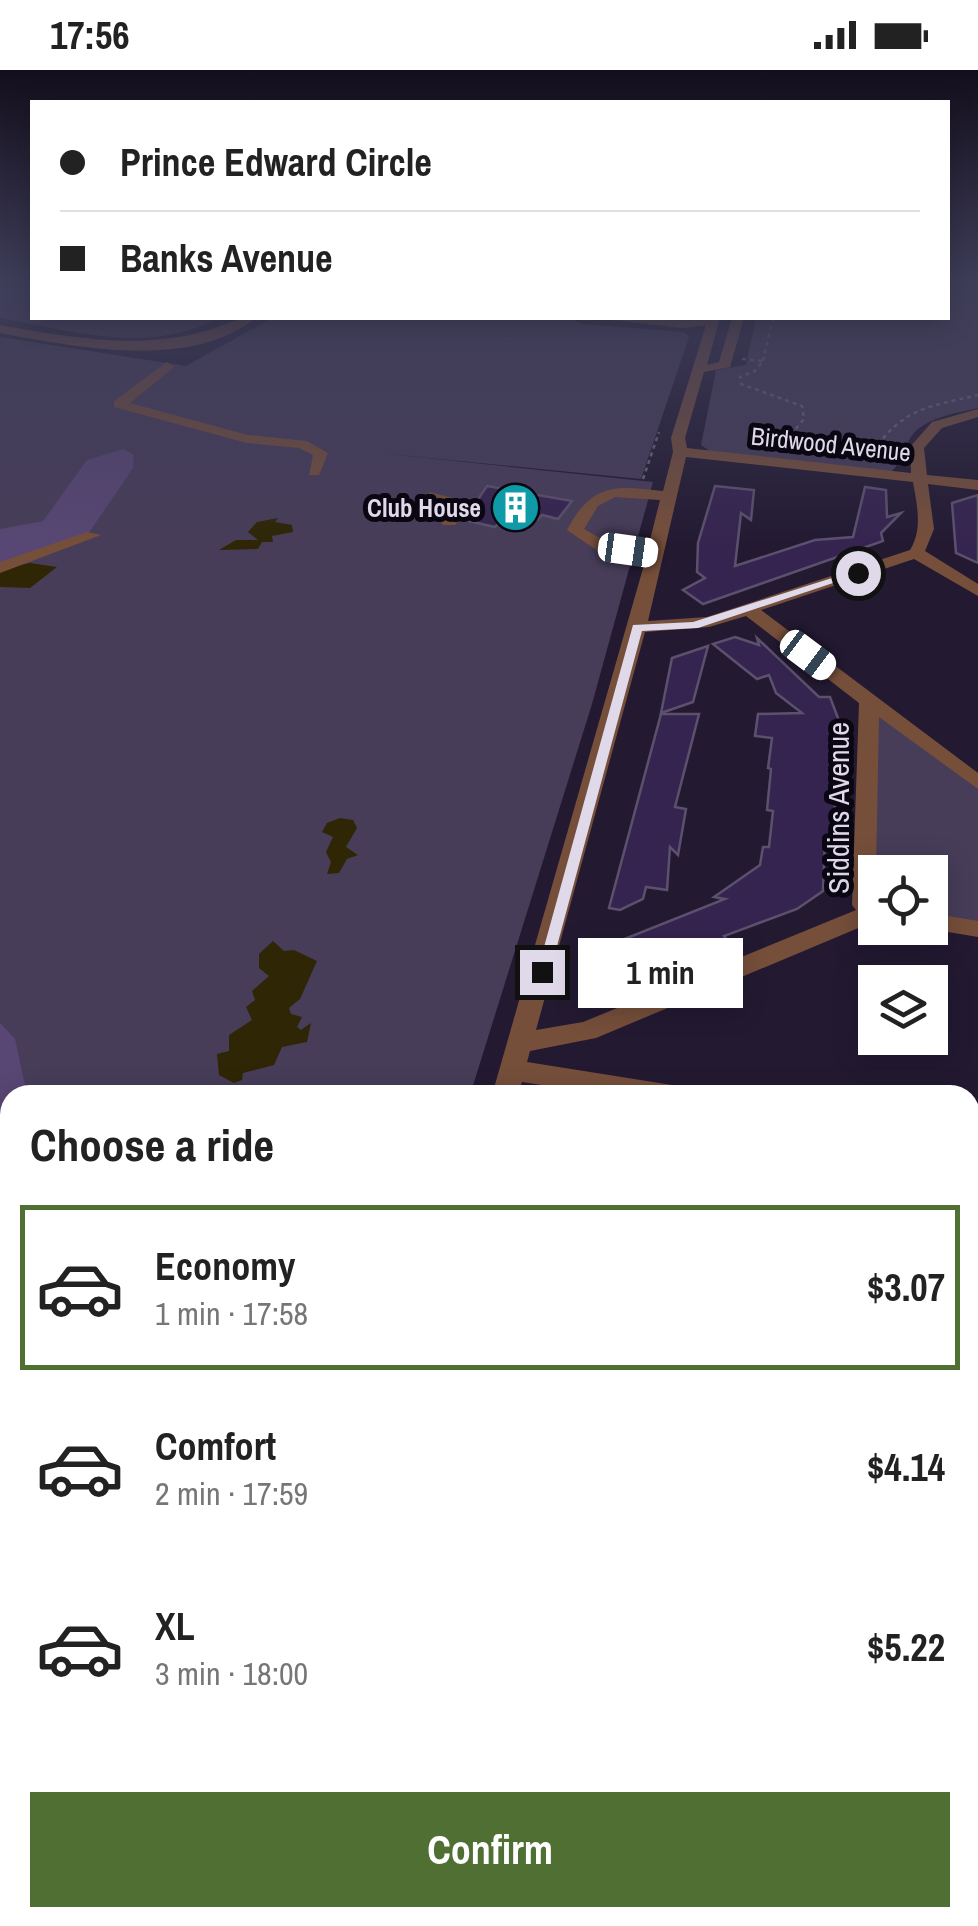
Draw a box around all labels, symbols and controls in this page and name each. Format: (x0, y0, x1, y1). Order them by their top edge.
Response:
text: 17:56 (50, 10, 130, 61)
text: Prince Edward Circle (120, 137, 432, 188)
text: Banks Avenue (120, 233, 332, 284)
street label: Birdwood Avenue (749, 419, 913, 469)
building icon: Club House (490, 482, 542, 534)
place label: Club House (367, 491, 481, 525)
car (596, 531, 660, 569)
route start (836, 551, 881, 596)
car (775, 625, 841, 685)
street label: Siddins Avenue (818, 722, 858, 894)
map controls (858, 855, 948, 1055)
button: locate (858, 855, 948, 945)
callout: 1 min (577, 937, 742, 1007)
route end (520, 950, 565, 995)
text: 1 min (626, 951, 695, 994)
button: layers (858, 965, 948, 1055)
text: Choose a ride (30, 1114, 274, 1175)
text: Economy (155, 1241, 295, 1292)
icon: car (35, 1243, 125, 1333)
text: $3.07 (867, 1262, 945, 1313)
text: 1 min · 17:58 (155, 1292, 308, 1335)
text: Comfort (155, 1421, 276, 1472)
icon: car (35, 1423, 125, 1513)
text: $4.14 (867, 1442, 945, 1493)
text: 2 min · 17:59 (155, 1472, 308, 1515)
text: XL (155, 1601, 195, 1652)
icon: car (35, 1603, 125, 1693)
text: $5.22 (867, 1622, 945, 1673)
text: 3 min · 18:00 (155, 1652, 308, 1695)
button: Confirm (30, 1792, 950, 1907)

